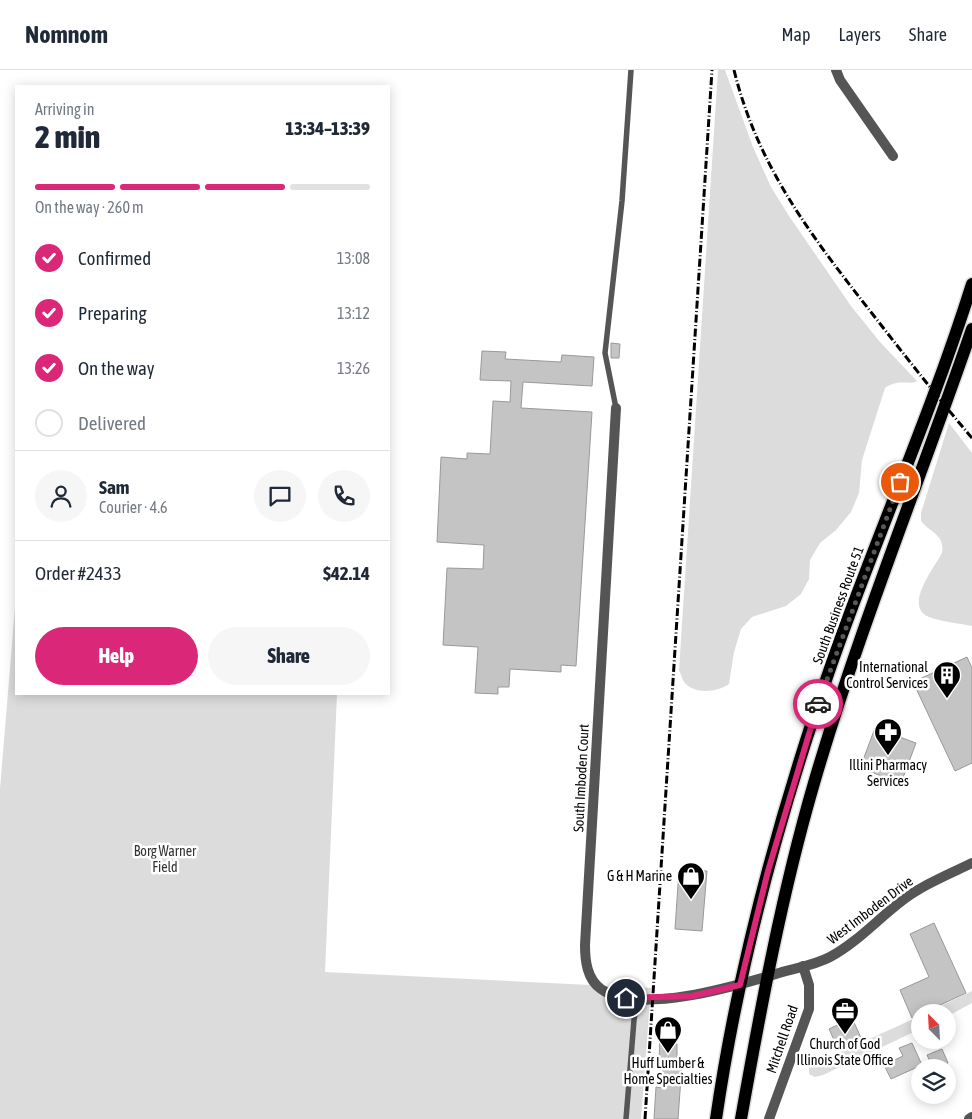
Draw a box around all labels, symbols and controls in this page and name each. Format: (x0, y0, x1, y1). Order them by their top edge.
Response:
text: Nomnom (25, 21, 108, 48)
text: Map (781, 24, 810, 45)
text: Layers (838, 24, 881, 45)
text: Share (909, 24, 947, 45)
text: Arriving in (35, 100, 95, 118)
text: 13:34–13:39 (285, 117, 370, 139)
text: 2 min (35, 118, 100, 155)
text: On the way · 260 m (35, 198, 144, 216)
icon: check (35, 244, 63, 272)
text: Confirmed (78, 247, 151, 269)
text: 13:08 (337, 249, 370, 267)
icon: check (35, 299, 63, 327)
text: Preparing (78, 302, 147, 324)
text: 13:12 (337, 304, 370, 322)
icon: check (35, 354, 63, 382)
text: On the way (78, 357, 155, 379)
text: 13:26 (337, 359, 370, 377)
text: Delivered (78, 412, 146, 434)
pin (879, 461, 921, 503)
icon: bag (886, 468, 914, 496)
button: person (35, 470, 87, 522)
button: chat (254, 470, 306, 522)
button: phone (318, 470, 370, 522)
text: Sam (99, 476, 130, 498)
text: Courier · 4.6 (99, 498, 168, 516)
street label: South Business Route 51 (809, 544, 867, 666)
text: Order #2433 (35, 562, 122, 584)
text: $42.14 (323, 562, 370, 584)
button: Help (35, 627, 198, 685)
button: Share (208, 627, 370, 685)
place label: International Control Services (846, 659, 928, 691)
building icon: International Control Services (932, 660, 962, 699)
courier (793, 679, 843, 729)
icon: car (804, 690, 832, 718)
pharmacy icon: Illini Pharmacy Services (873, 717, 903, 756)
street label: South Imboden Court (570, 724, 592, 832)
place label: Illini Pharmacy Services (849, 757, 927, 789)
park label: Borg Warner Field (134, 843, 197, 875)
shop icon: G & H Marine (676, 861, 706, 900)
place label: G & H Marine (607, 868, 672, 884)
street label: West Imboden Drive (824, 873, 916, 947)
pin (605, 977, 647, 1019)
icon: home (612, 984, 640, 1012)
office icon: Church of God Illinois State Office (830, 996, 860, 1035)
street label: Mitchell Road (763, 1003, 801, 1075)
north arrow (911, 1004, 956, 1049)
map controls (911, 1004, 956, 1104)
shop icon: Huff Lumber & Home Specialties (653, 1015, 683, 1054)
place label: Church of God Illinois State Office (797, 1036, 893, 1068)
place label: Huff Lumber & Home Specialties (623, 1055, 713, 1087)
button: layers (911, 1059, 956, 1104)

